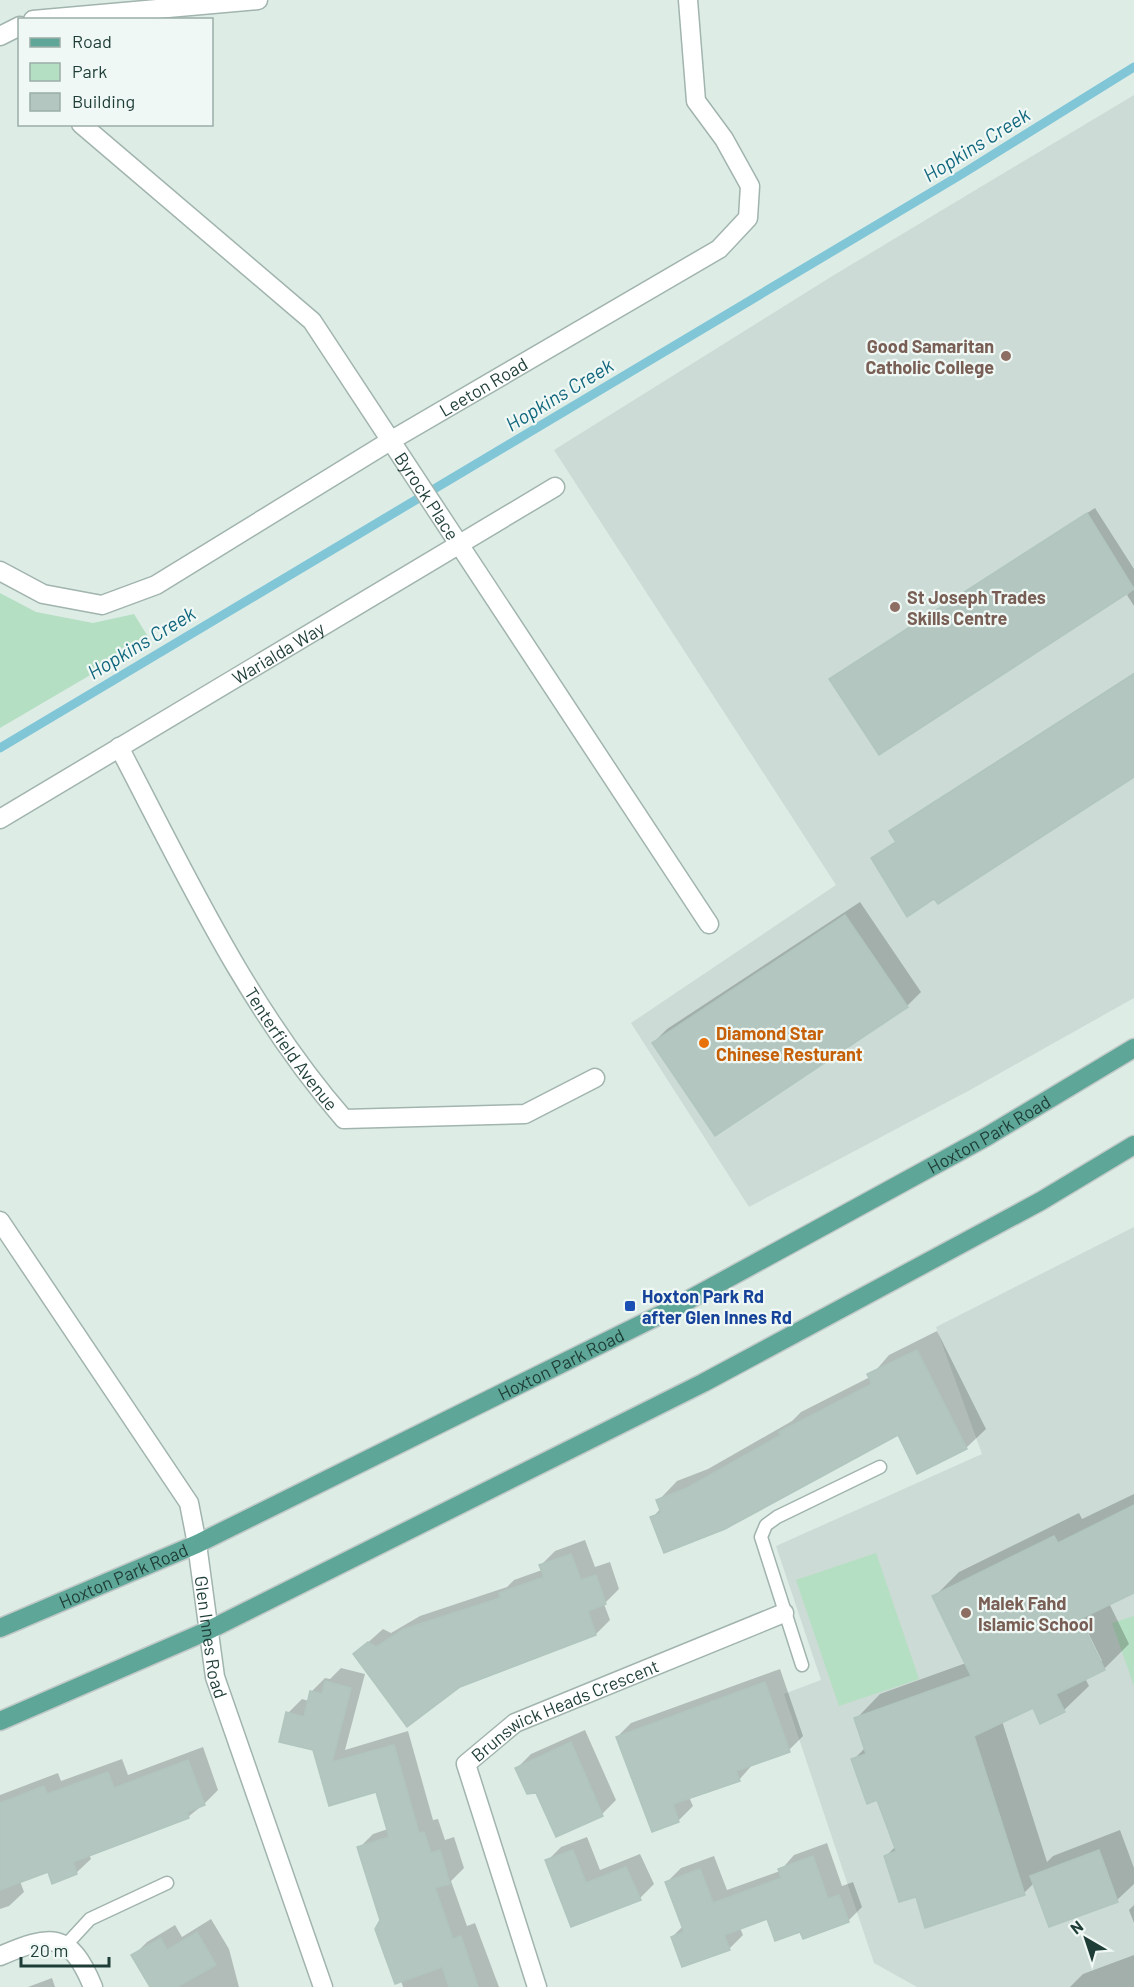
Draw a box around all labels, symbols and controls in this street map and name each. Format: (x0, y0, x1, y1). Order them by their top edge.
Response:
legend (18, 18, 213, 126)
text: Road (72, 30, 112, 52)
text: Park (72, 60, 107, 82)
text: Building (72, 90, 135, 112)
water label: Hopkins Creek (918, 101, 1034, 186)
place label: Good Samaritan Catholic College (865, 335, 994, 378)
marker: Good Samaritan Catholic College (999, 349, 1013, 363)
street label: Leeton Road (435, 352, 531, 421)
water label: Hopkins Creek (501, 352, 617, 436)
street label: Byrock Place (390, 448, 464, 544)
place label: St Joseph Trades Skills Centre (907, 586, 1046, 629)
water label: Hopkins Creek (83, 600, 199, 684)
marker: St Joseph Trades Skills Centre (888, 600, 902, 614)
street label: Warialda Way (228, 617, 328, 689)
street label: Tenterfield Avenue (240, 983, 343, 1115)
place label: Diamond Star Chinese Resturant (716, 1022, 863, 1065)
marker: Diamond Star Chinese Resturant (697, 1036, 711, 1050)
street label: Hoxton Park Road (923, 1090, 1054, 1178)
place label: Hoxton Park Rd after Glen Innes Rd (642, 1285, 792, 1328)
marker: Hoxton Park Rd after Glen Innes Rd (623, 1299, 637, 1313)
street label: Hoxton Park Road (494, 1324, 628, 1405)
street label: Hoxton Park Road (55, 1538, 191, 1613)
street label: Glen Innes Road (190, 1574, 232, 1701)
place label: Malek Fahd Islamic School (978, 1592, 1093, 1635)
marker: Malek Fahd Islamic School (959, 1606, 973, 1620)
street label: Brunswick Heads Crescent (466, 1654, 662, 1766)
north arrow (1056, 1909, 1116, 1969)
text: N (1066, 1916, 1086, 1938)
scale bar (21, 1930, 110, 1968)
text: 20 m (30, 1939, 68, 1961)

